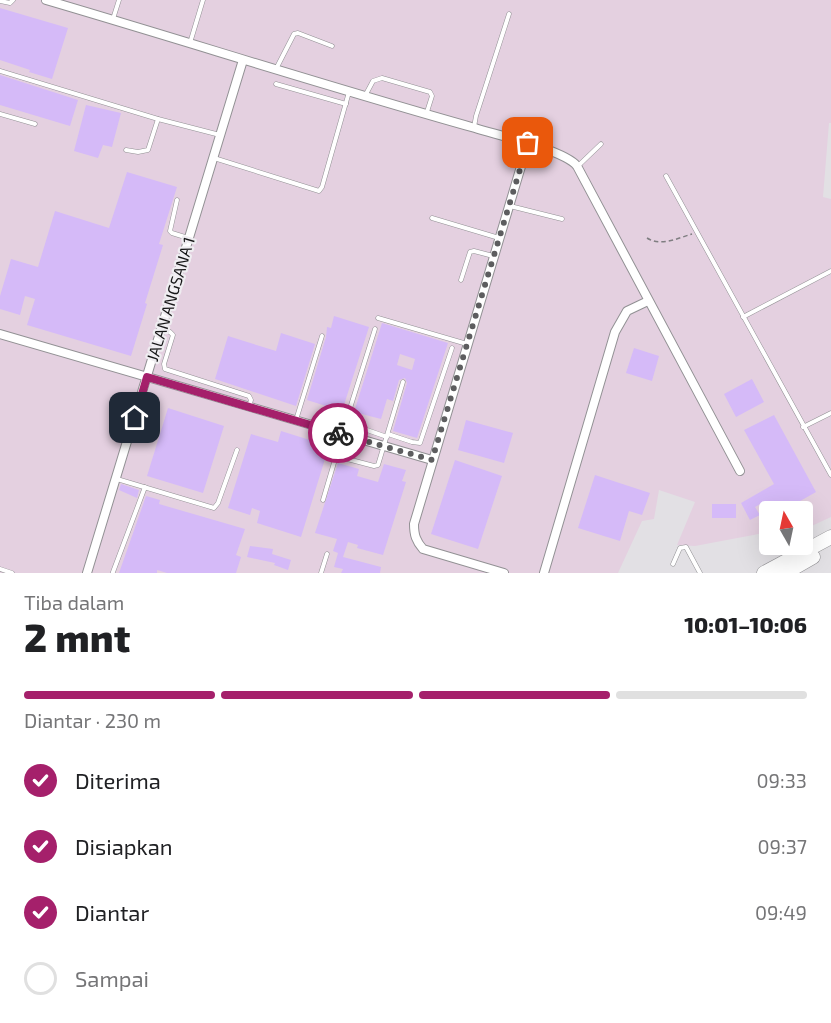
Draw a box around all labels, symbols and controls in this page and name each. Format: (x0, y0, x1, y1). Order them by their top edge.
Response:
pin (502, 117, 553, 168)
icon: bag (511, 126, 544, 159)
street label: JALAN ANGSANA 1 (142, 235, 198, 363)
pin (109, 392, 160, 443)
icon: home (118, 401, 151, 434)
courier (308, 403, 368, 463)
icon: bike (322, 417, 355, 450)
north arrow (759, 501, 813, 555)
map controls (759, 501, 813, 555)
text: Tiba dalam (24, 590, 124, 614)
text: 10:01–10:06 (684, 611, 807, 637)
text: 2 mnt (24, 613, 130, 660)
text: Diantar · 230 m (24, 708, 161, 732)
icon: check (24, 764, 57, 797)
text: Diterima (75, 767, 161, 793)
text: 09:33 (757, 768, 807, 792)
icon: check (24, 830, 57, 863)
text: Disiapkan (75, 833, 173, 859)
text: 09:37 (757, 834, 807, 858)
icon: check (24, 896, 57, 929)
text: Diantar (75, 899, 149, 925)
text: 09:49 (755, 900, 807, 924)
text: Sampai (75, 965, 149, 991)

